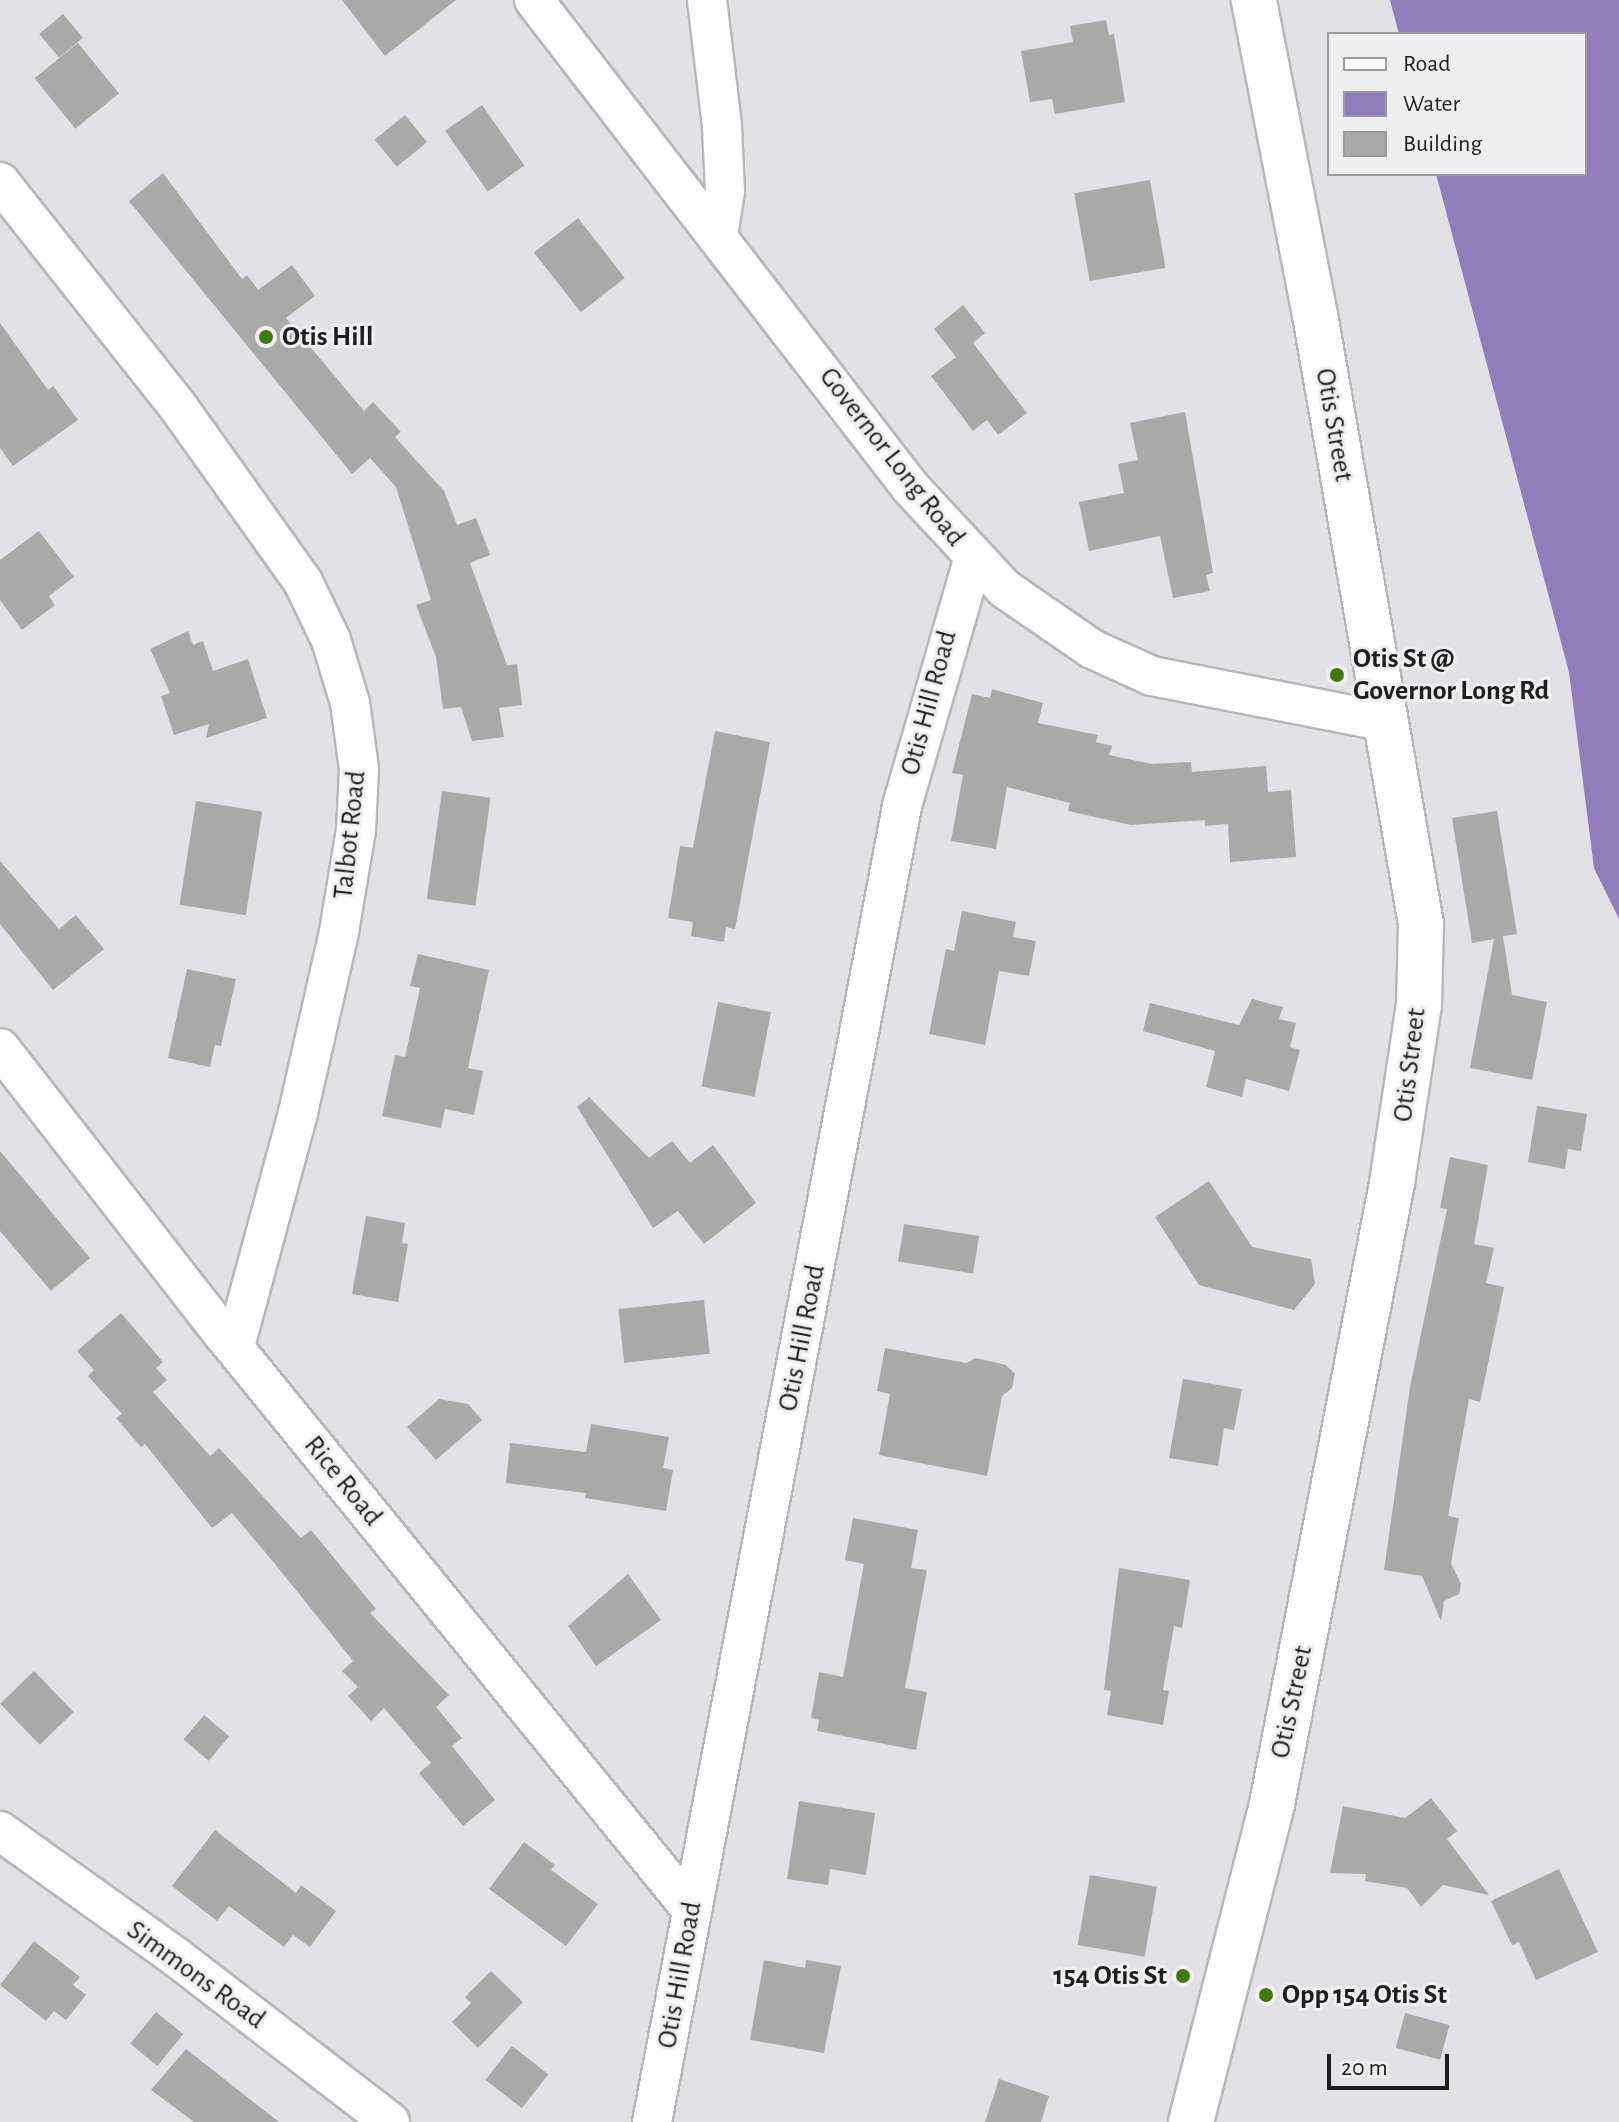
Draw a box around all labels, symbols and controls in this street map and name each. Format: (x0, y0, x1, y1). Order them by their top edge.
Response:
legend (1327, 32, 1587, 176)
text: Road (1403, 52, 1451, 76)
text: Water (1403, 92, 1460, 116)
text: Building (1403, 132, 1482, 156)
place label: Otis Hill (282, 320, 373, 354)
marker: Otis Hill (257, 328, 275, 346)
street label: Governor Long Road (812, 361, 972, 553)
street label: Otis Street (1308, 366, 1360, 484)
street label: Otis Hill Road (894, 627, 964, 779)
place label: Otis St @ Governor Long Rd (1353, 642, 1549, 708)
marker: Otis St @ Governor Long Rd (1328, 666, 1346, 684)
street label: Talbot Road (327, 769, 373, 901)
street label: Otis Street (1386, 1006, 1434, 1124)
street label: Otis Hill Road (771, 1262, 833, 1414)
street label: Rice Road (296, 1429, 390, 1533)
street label: Otis Street (1264, 1643, 1320, 1761)
street label: Otis Hill Road (651, 1899, 709, 2051)
street label: Simmons Road (120, 1913, 272, 2037)
place label: 154 Otis St (1053, 1959, 1167, 1993)
marker: 154 Otis St (1174, 1967, 1192, 1985)
place label: Opp 154 Otis St (1282, 1978, 1447, 2012)
marker: Opp 154 Otis St (1257, 1986, 1275, 2004)
scale bar (1331, 2038, 1453, 2088)
text: 20 m (1341, 2056, 1388, 2080)

